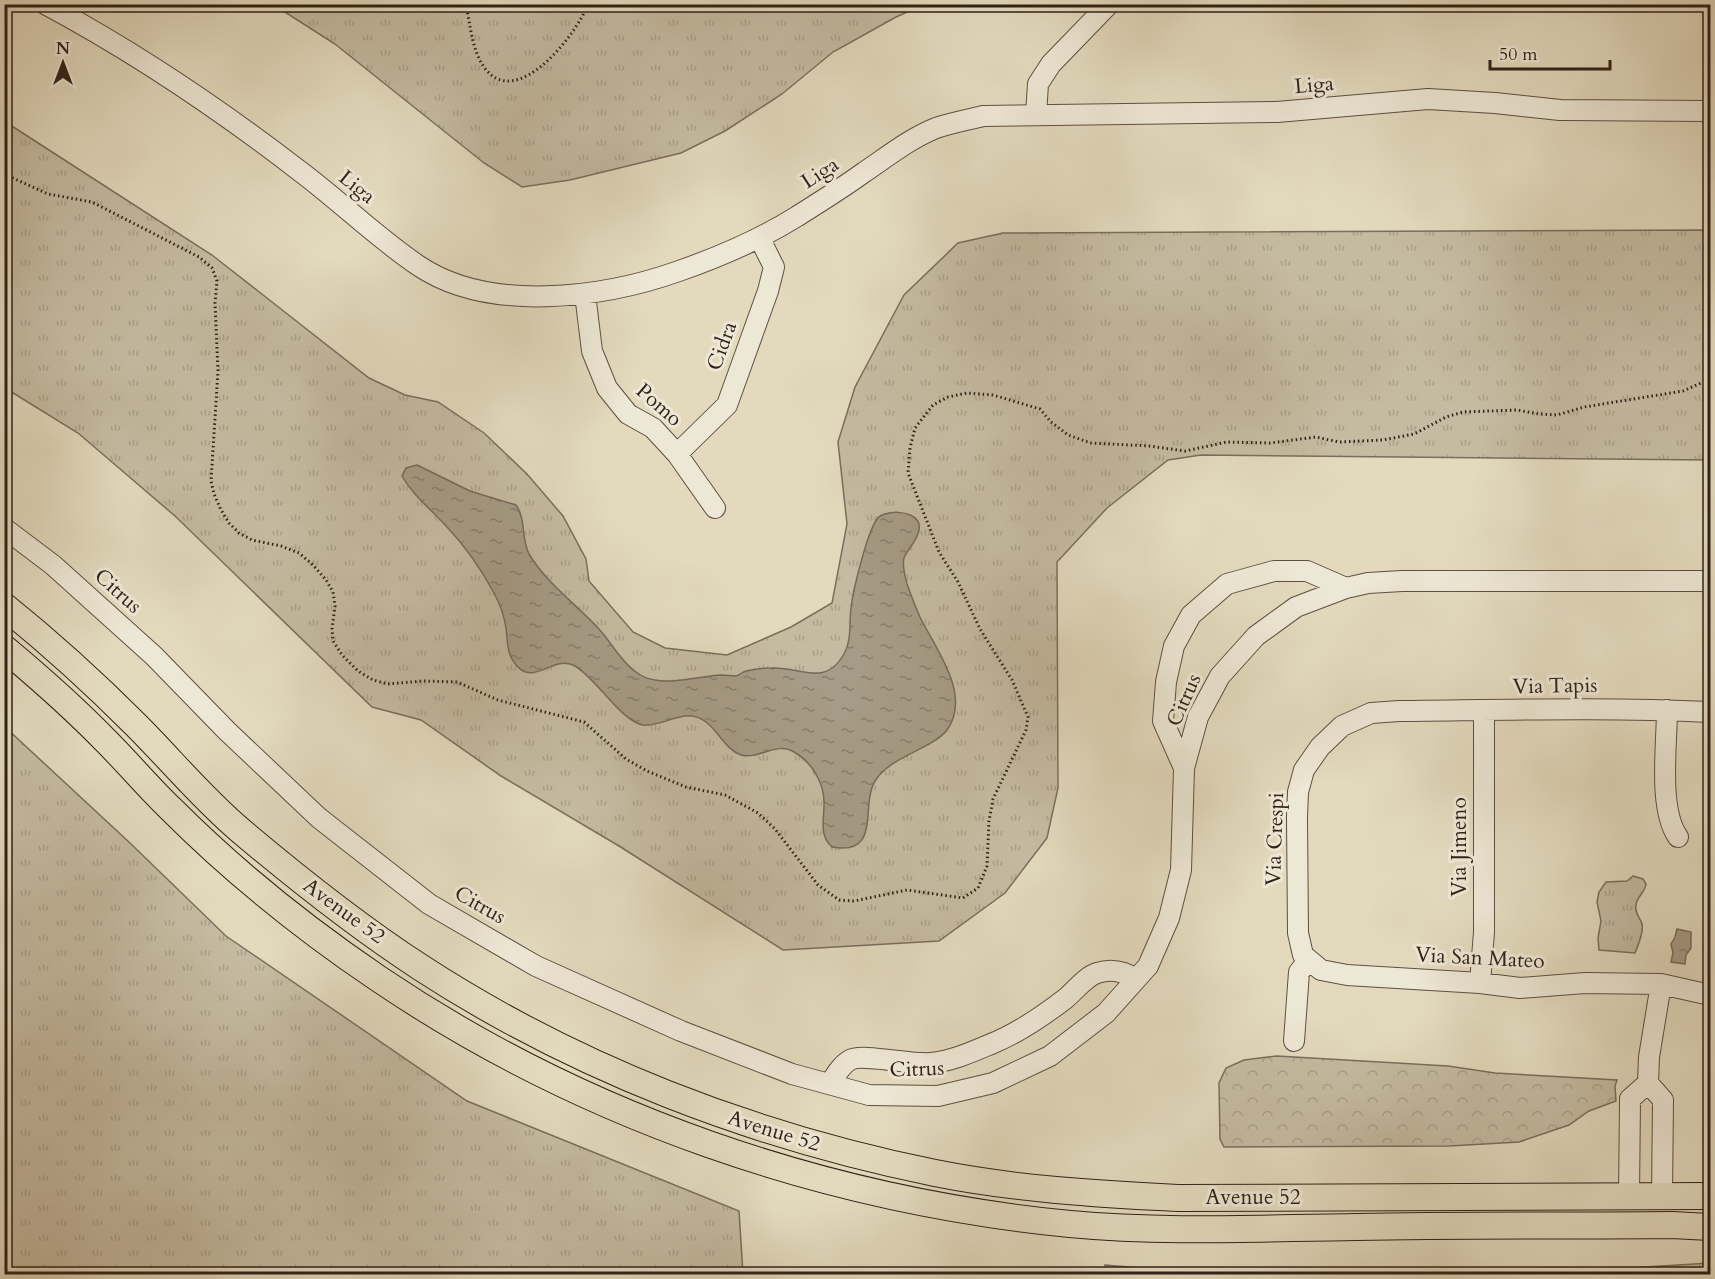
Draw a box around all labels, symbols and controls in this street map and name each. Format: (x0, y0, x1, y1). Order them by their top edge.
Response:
north arrow (33, 33, 93, 93)
scale bar (1490, 33, 1610, 71)
text: N (56, 38, 70, 60)
text: 50 m (1499, 42, 1538, 67)
street label: Liga (1293, 69, 1335, 101)
street label: Liga (796, 150, 844, 196)
street label: Liga (333, 163, 381, 211)
street label: Cidra (700, 318, 744, 374)
street label: Pomo (630, 377, 688, 433)
street label: Citrus (88, 562, 148, 620)
street label: Citrus (1160, 669, 1208, 731)
street label: Via Tapis (1512, 671, 1598, 701)
street label: Via Crespi (1259, 792, 1291, 886)
street label: Via Jimeno (1445, 797, 1474, 897)
street label: Avenue 52 (297, 871, 391, 951)
street label: Citrus (449, 879, 511, 931)
street label: Via San Mateo (1415, 940, 1545, 976)
street label: Citrus (889, 1054, 945, 1084)
street label: Avenue 52 (724, 1103, 824, 1159)
street label: Avenue 52 (1205, 1183, 1301, 1212)

